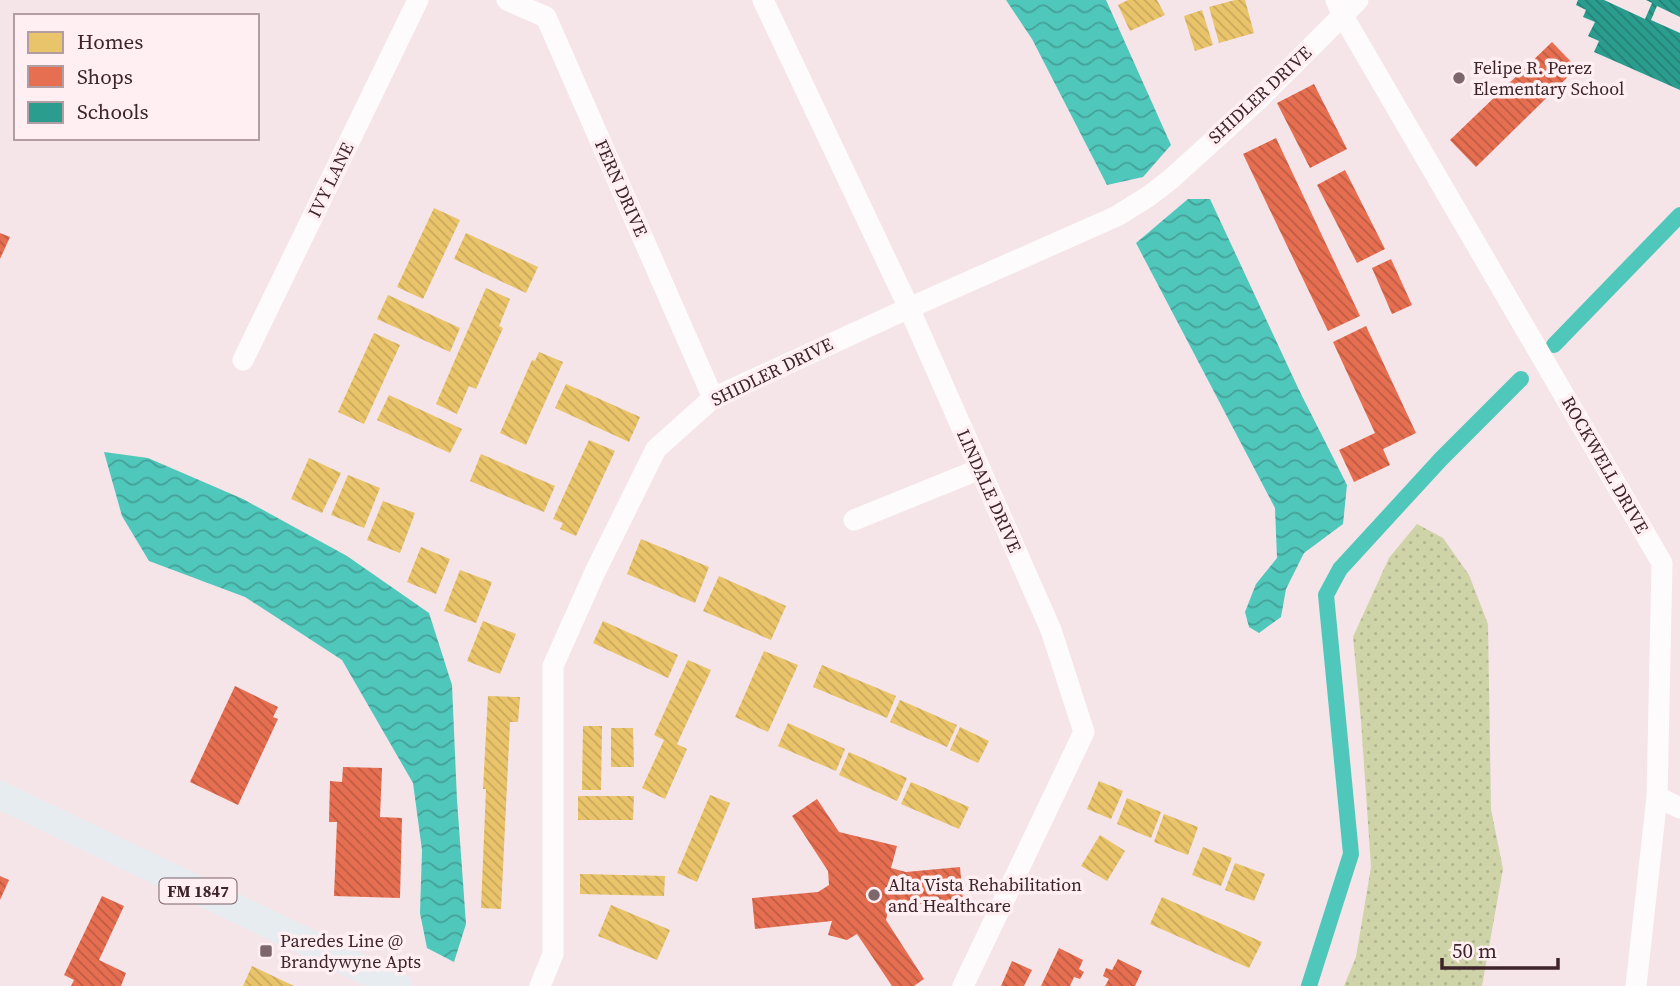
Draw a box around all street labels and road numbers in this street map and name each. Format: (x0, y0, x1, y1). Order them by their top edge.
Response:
street label: SHIDLER DRIVE (1203, 40, 1317, 149)
street label: FERN DRIVE (589, 135, 654, 240)
street label: IVY LANE (302, 138, 359, 221)
street label: SHIDLER DRIVE (707, 331, 837, 412)
street label: ROCKWELL DRIVE (1556, 392, 1655, 538)
street label: LINDALE DRIVE (951, 425, 1028, 557)
road number: FM 1847 (160, 878, 236, 904)

